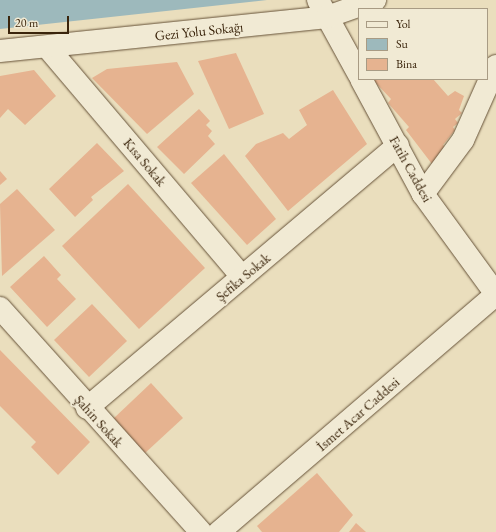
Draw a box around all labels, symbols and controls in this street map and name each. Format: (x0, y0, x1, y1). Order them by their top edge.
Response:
scale bar (10, 8, 71, 34)
legend (358, 8, 488, 80)
text: 20 m (15, 15, 38, 31)
text: Yol (396, 16, 410, 32)
street label: Gezi Yolu Sokağı (154, 18, 244, 44)
text: Su (396, 36, 408, 52)
text: Bina (396, 56, 417, 72)
street label: Fatih Caddesi (386, 133, 436, 205)
street label: Kısa Sokak (120, 134, 170, 190)
street label: Şefika Sokak (212, 249, 274, 305)
street label: İsmet Acar Caddesi (313, 373, 403, 455)
street label: Şahin Sokak (71, 391, 127, 451)

